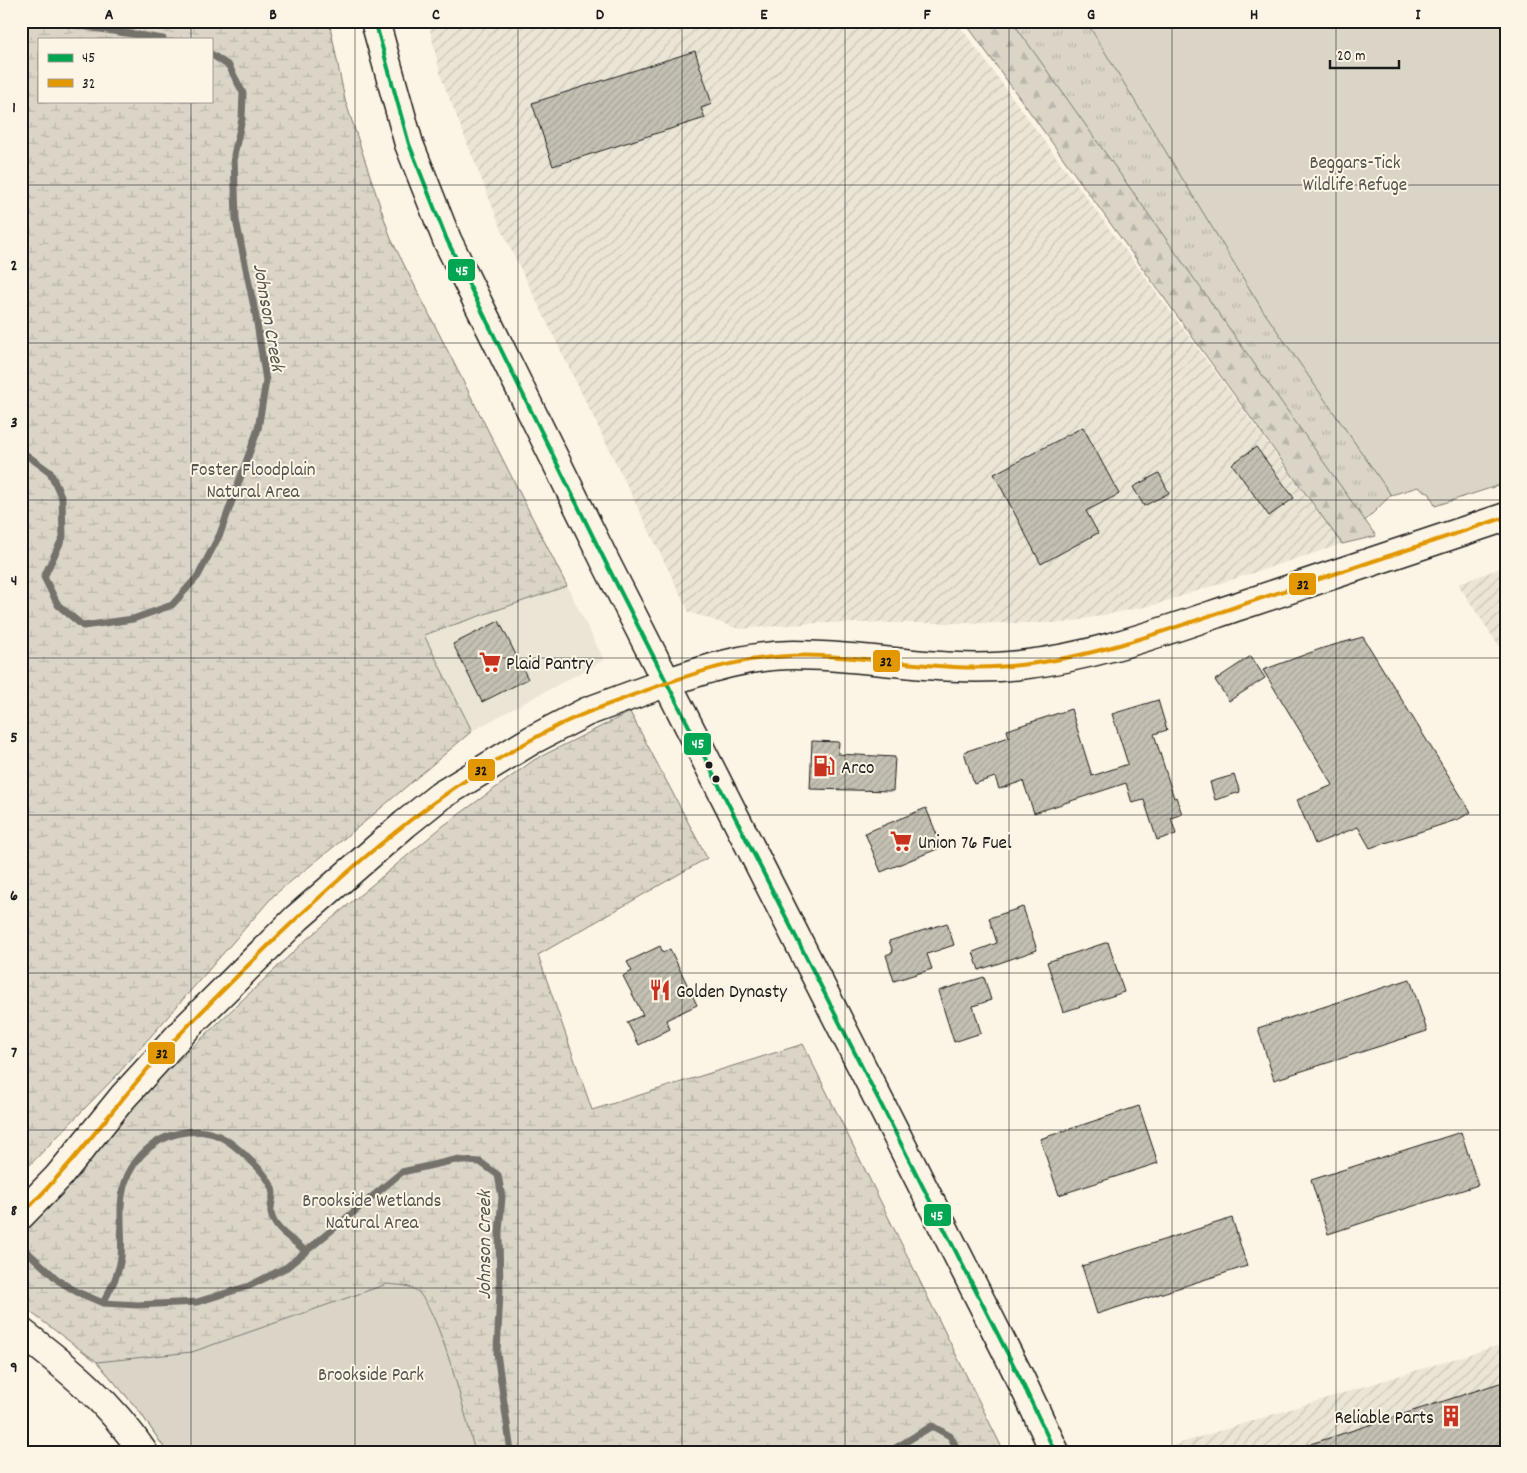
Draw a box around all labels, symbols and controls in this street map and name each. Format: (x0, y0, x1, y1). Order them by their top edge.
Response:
text: A (105, 4, 114, 27)
text: B (269, 4, 277, 27)
text: C (432, 4, 440, 27)
text: D (596, 4, 605, 27)
text: E (760, 4, 768, 27)
text: F (923, 4, 931, 27)
text: G (1087, 4, 1095, 27)
text: H (1250, 4, 1258, 27)
text: I (1416, 4, 1422, 27)
legend (38, 38, 212, 102)
scale bar (1330, 38, 1398, 70)
text: 20 m (1337, 46, 1365, 68)
text: 45 (82, 48, 95, 70)
text: 32 (82, 74, 95, 96)
text: 1 (12, 97, 16, 120)
park label: Beggars-Tick Wildlife Refuge (1303, 151, 1407, 200)
text: 2 (11, 255, 18, 278)
line badge: 45 (447, 258, 476, 282)
water label: Johnson Creek (244, 262, 291, 375)
text: 45 (456, 262, 469, 282)
text: 3 (10, 412, 18, 435)
park label: Foster Floodplain Natural Area (191, 458, 315, 507)
text: 4 (11, 570, 17, 593)
line badge: 32 (1288, 572, 1317, 596)
text: 32 (1297, 576, 1309, 596)
supermarket icon: Plaid Pantry (477, 649, 503, 675)
line badge: 32 (872, 649, 901, 673)
place label: Plaid Pantry (506, 652, 593, 679)
text: 32 (880, 653, 892, 673)
text: 5 (10, 727, 18, 750)
line badge: 45 (683, 732, 712, 756)
text: 45 (692, 735, 705, 755)
fuel station icon: Arco (811, 753, 837, 779)
place label: Arco (841, 756, 875, 783)
line badge: 32 (467, 758, 496, 782)
unlabelled marker (704, 760, 714, 770)
text: 32 (475, 762, 487, 782)
unlabelled marker (711, 774, 721, 784)
supermarket icon: Union 76 Fuel (888, 828, 914, 854)
place label: Union 76 Fuel (918, 831, 1012, 858)
text: 6 (10, 885, 18, 908)
restaurant icon: Golden Dynasty (647, 977, 673, 1003)
place label: Golden Dynasty (676, 980, 787, 1007)
line badge: 32 (147, 1041, 176, 1065)
text: 7 (11, 1042, 17, 1065)
text: 32 (156, 1045, 168, 1065)
park label: Brookside Wetlands Natural Area (302, 1189, 442, 1238)
water label: Johnson Creek (472, 1189, 500, 1299)
text: 8 (11, 1200, 18, 1223)
line badge: 45 (923, 1203, 952, 1227)
text: 45 (931, 1207, 944, 1227)
text: 9 (10, 1357, 18, 1380)
park label: Brookside Park (318, 1363, 424, 1390)
building icon: Reliable Parts (1438, 1403, 1464, 1429)
place label: Reliable Parts (1334, 1406, 1434, 1433)

